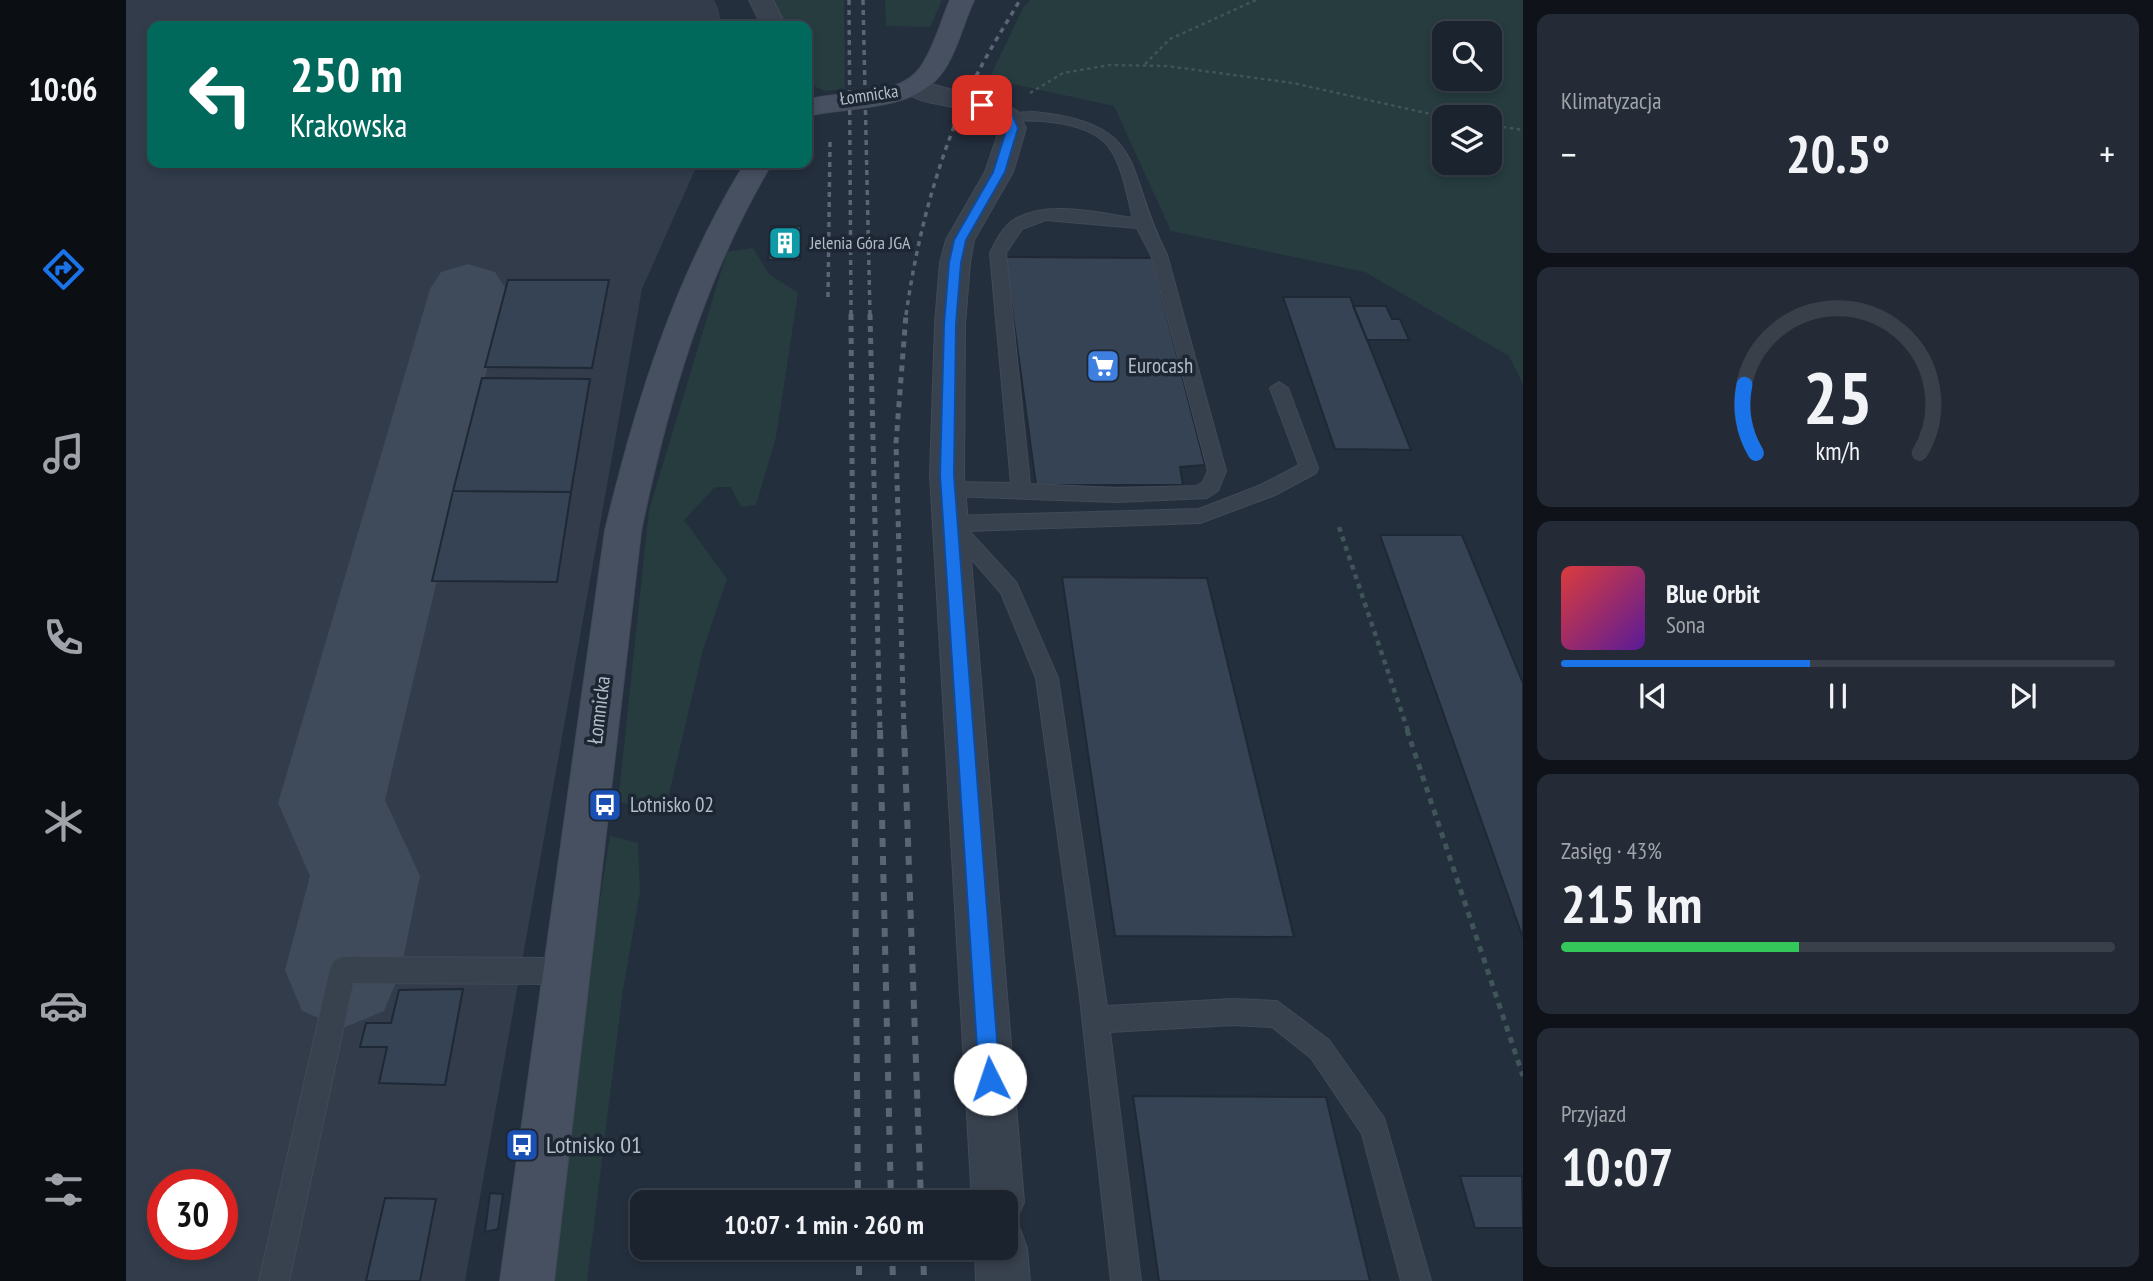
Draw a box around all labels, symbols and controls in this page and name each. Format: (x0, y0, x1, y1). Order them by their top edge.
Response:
map controls (1432, 21, 1502, 175)
button: search (1432, 21, 1502, 91)
text: 250 m (290, 42, 403, 106)
icon: left (175, 49, 266, 140)
text: 10:06 (28, 68, 98, 110)
pin (952, 75, 1012, 135)
street label: Łomnicka (838, 79, 900, 110)
icon: arrive (963, 86, 1001, 124)
text: Klimatyzacja (1561, 86, 1661, 115)
text: Krakowska (290, 104, 407, 146)
button: layers (1432, 105, 1502, 175)
text: 20.5° (1786, 120, 1890, 187)
text: − (1561, 129, 1577, 178)
text: + (2099, 129, 2115, 178)
building icon: Jelenia Góra JGA (766, 224, 804, 262)
place label: Jelenia Góra JGA (809, 231, 911, 254)
icon: directions (39, 245, 88, 294)
supermarket icon: Eurocash (1084, 347, 1122, 385)
text: 25 (1803, 350, 1873, 444)
place label: Eurocash (1128, 352, 1193, 379)
icon: music (39, 429, 88, 478)
text: km/h (1816, 435, 1860, 467)
text: Blue Orbit (1666, 577, 1760, 610)
text: Sona (1666, 610, 1705, 639)
icon: phone (39, 613, 88, 662)
street label: Łomnicka (581, 674, 616, 746)
icon: previous (1634, 677, 1672, 715)
icon: pause (1819, 677, 1857, 715)
icon: next (2004, 677, 2042, 715)
bus stop icon: Lotnisko 02 (586, 786, 624, 824)
place label: Lotnisko 02 (630, 791, 714, 818)
icon: climate (39, 797, 88, 846)
text: Zasięg · 43% (1561, 836, 1662, 865)
text: 215 km (1561, 870, 1702, 937)
icon: car (39, 981, 88, 1030)
position arrow (953, 1042, 1027, 1116)
text: Przyjazd (1561, 1099, 1626, 1128)
bus stop icon: Lotnisko 01 (503, 1126, 541, 1164)
place label: Lotnisko 01 (546, 1129, 642, 1160)
text: 10:07 (1561, 1133, 1673, 1200)
icon: filters (39, 1165, 88, 1214)
speed limit sign: 30 (147, 1169, 238, 1260)
text: 10:07 · 1 min · 260 m (724, 1208, 924, 1241)

